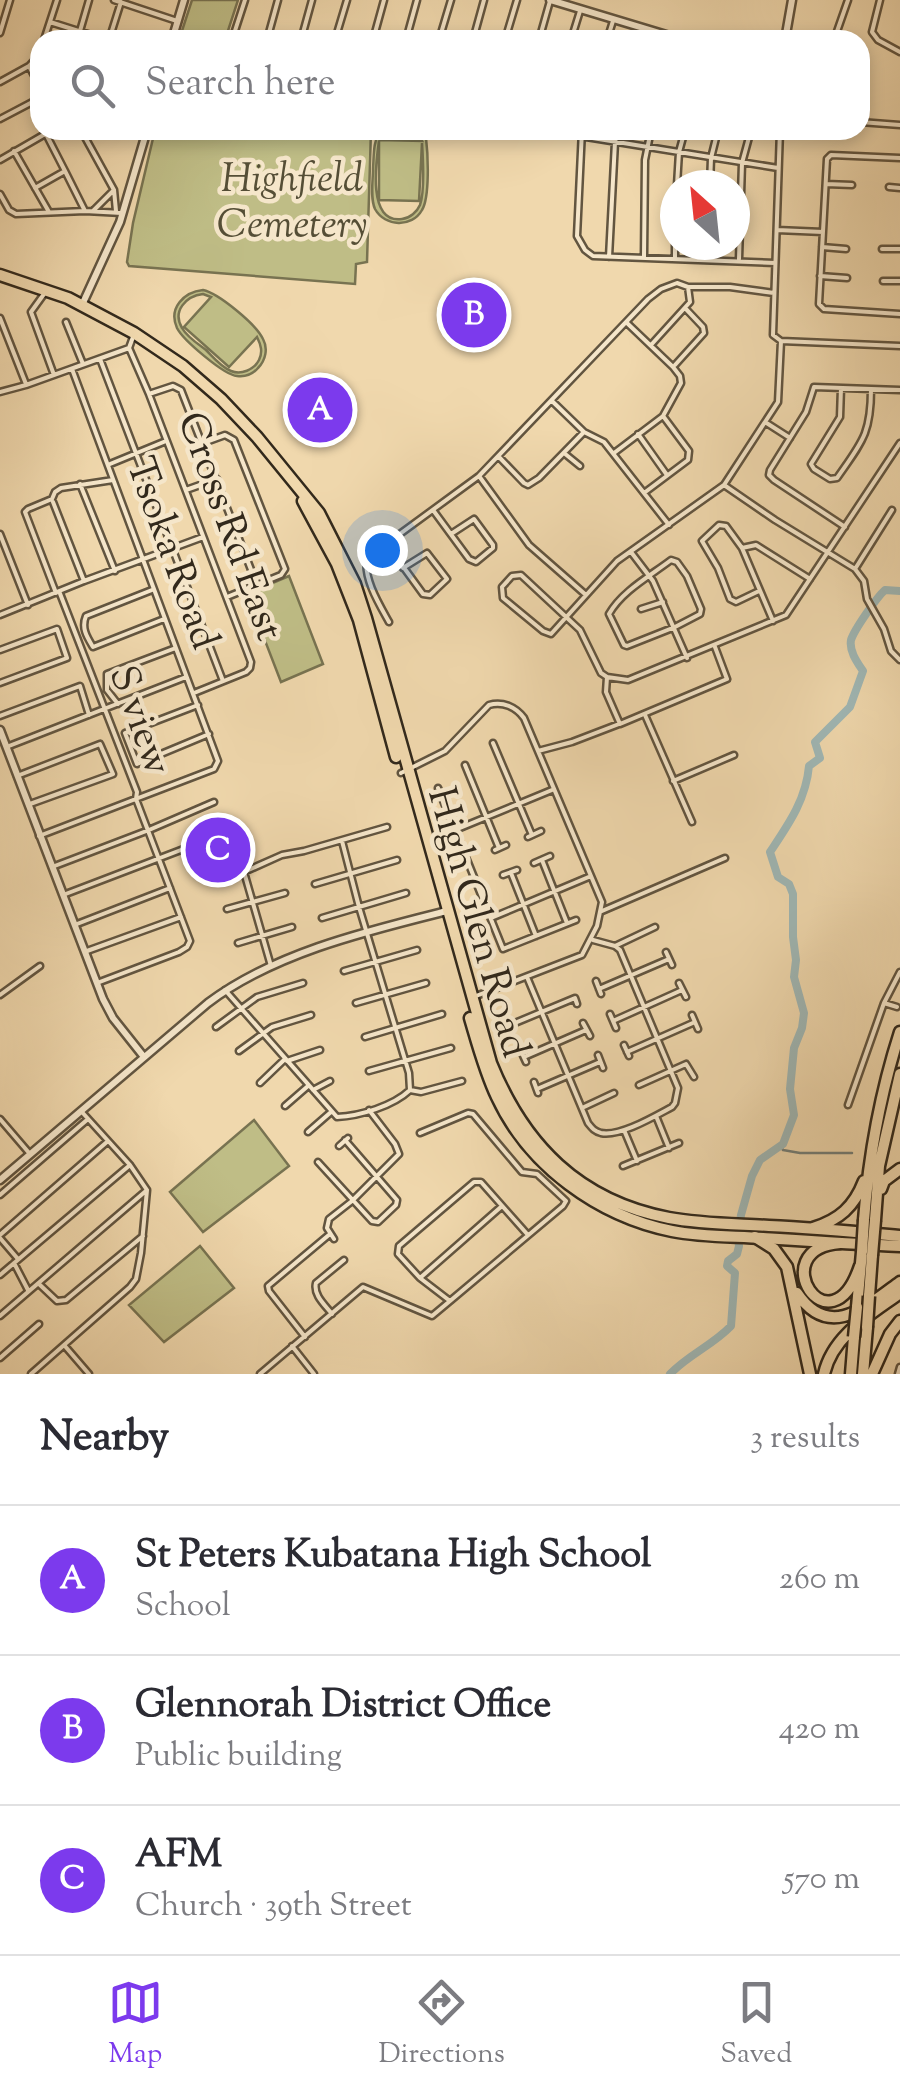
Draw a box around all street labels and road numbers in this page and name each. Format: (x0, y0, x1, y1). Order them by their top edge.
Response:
street label: Cross Rd East (160, 405, 296, 649)
street label: Tsoka Road (109, 450, 231, 658)
street label: S view (92, 658, 184, 784)
street label: High Glen Road (410, 781, 542, 1065)

